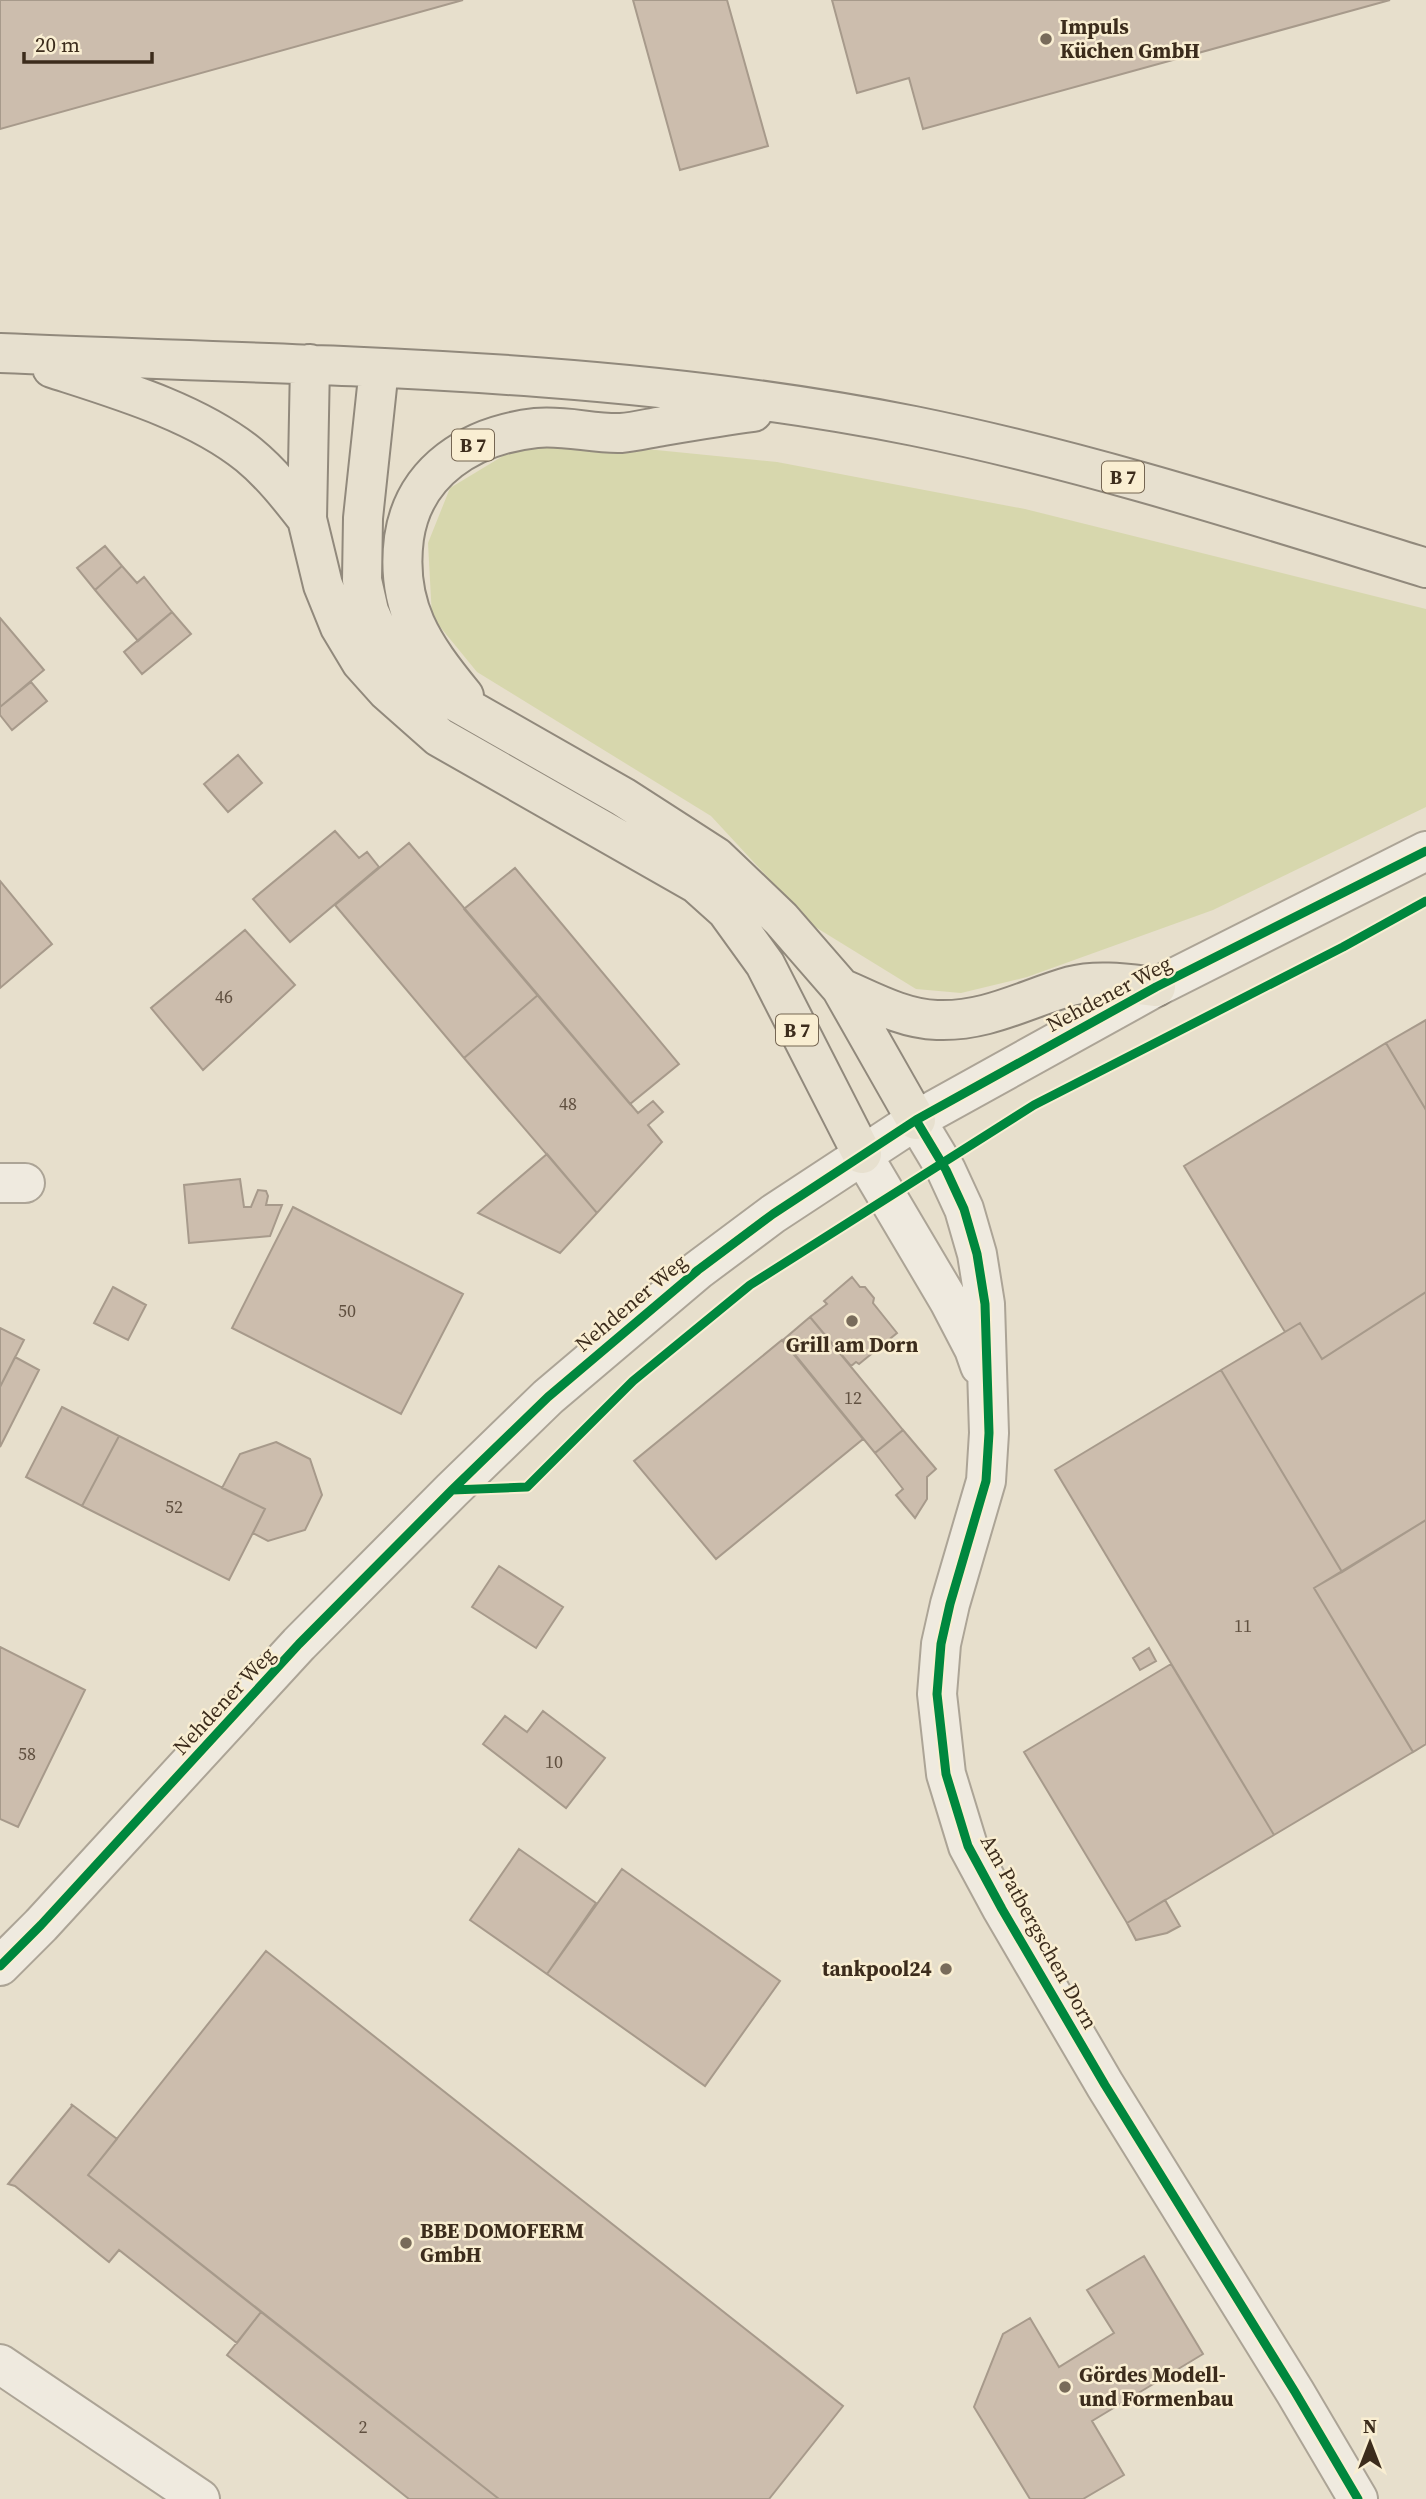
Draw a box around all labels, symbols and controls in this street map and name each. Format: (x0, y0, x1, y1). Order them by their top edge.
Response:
place label: Impuls Küchen GmbH (1060, 12, 1200, 65)
scale bar (24, 21, 152, 65)
text: 20 m (35, 30, 80, 59)
marker: Impuls Küchen GmbH (1038, 31, 1054, 47)
road number: B 7 (452, 430, 494, 460)
road number: B 7 (1102, 462, 1144, 492)
street label: Nehdener Weg (1041, 948, 1177, 1039)
house number: 46 (215, 984, 233, 1009)
road number: B 7 (776, 1014, 818, 1046)
house number: 48 (559, 1091, 577, 1116)
street label: Nehdener Weg (569, 1247, 693, 1358)
house number: 50 (338, 1298, 356, 1323)
marker: Grill am Dorn (844, 1313, 860, 1329)
place label: Grill am Dorn (786, 1330, 918, 1359)
house number: 12 (844, 1385, 862, 1410)
house number: 52 (165, 1494, 183, 1519)
house number: 11 (1234, 1613, 1252, 1638)
street label: Nehdener Weg (166, 1640, 281, 1761)
house number: 58 (18, 1741, 36, 1766)
house number: 10 (545, 1749, 563, 1774)
street label: Am Patbergschen Dorn (974, 1829, 1105, 2034)
place label: tankpool24 (822, 1954, 932, 1983)
marker: tankpool24 (938, 1961, 954, 1977)
place label: BBE DOMOFERM GmbH (420, 2216, 584, 2269)
marker: BBE DOMOFERM GmbH (398, 2235, 414, 2251)
place label: Gördes Modell- und Formenbau (1079, 2360, 1234, 2413)
marker: Gördes Modell- und Formenbau (1057, 2379, 1073, 2395)
north arrow (1335, 2408, 1405, 2478)
text: N (1363, 2413, 1377, 2439)
house number: 2 (359, 2414, 368, 2439)

